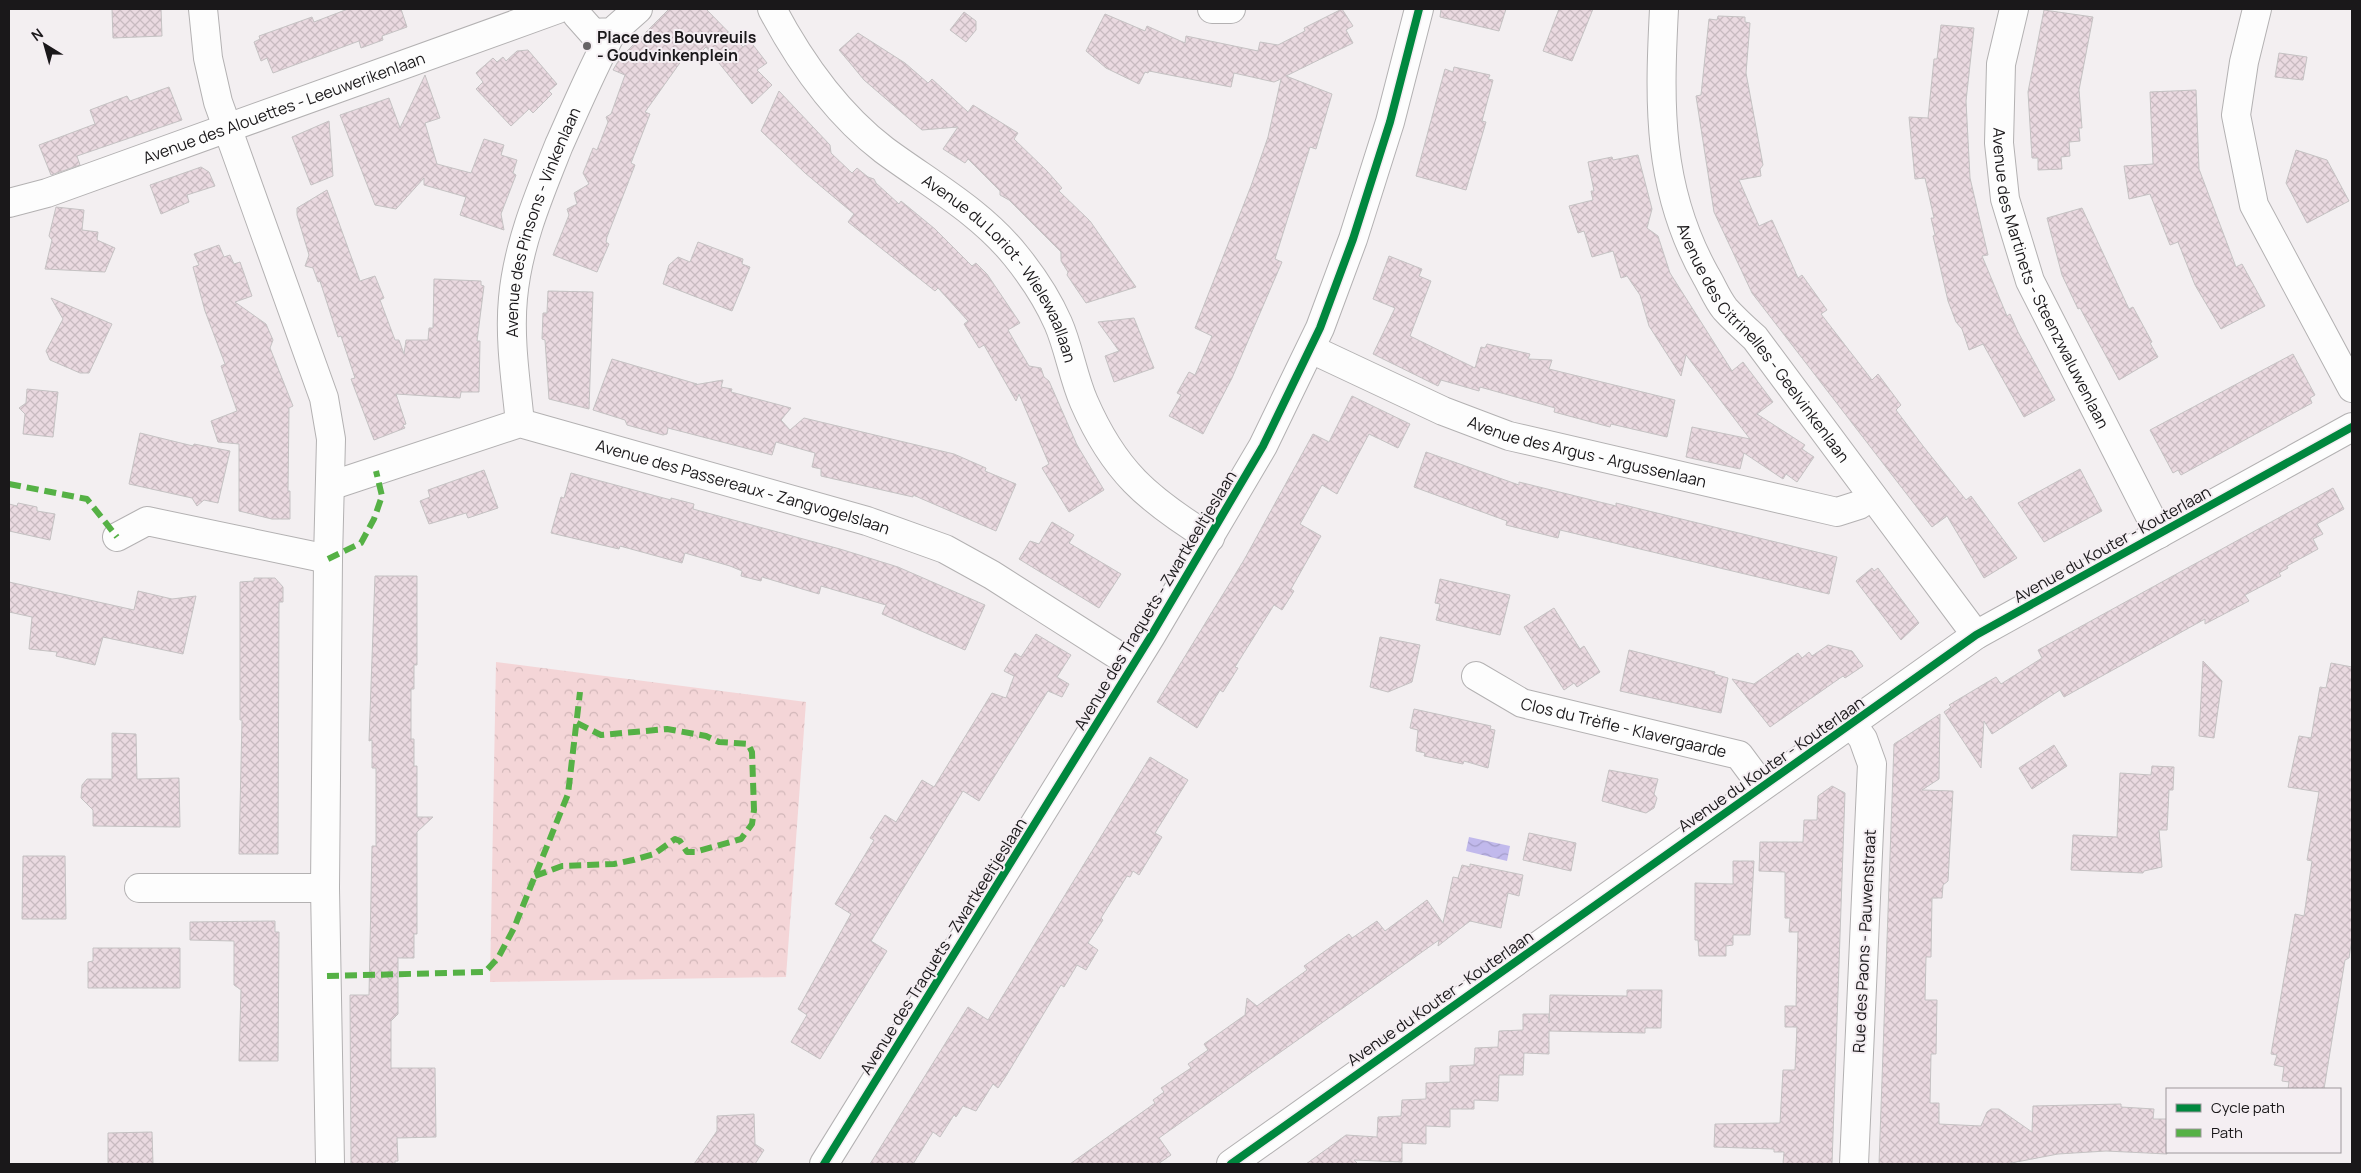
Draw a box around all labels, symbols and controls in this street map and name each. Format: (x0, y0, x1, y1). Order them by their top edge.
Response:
north arrow (20, 20, 70, 70)
text: N (27, 24, 47, 45)
place label: Place des Bouvreuils - Goudvinkenplein (597, 26, 757, 66)
marker: Place des Bouvreuils - Goudvinkenplein (581, 40, 593, 52)
street label: Avenue des Alouettes - Leeuwerikenlaan (140, 47, 428, 169)
street label: Avenue des Pinsons - Vinkenlaan (501, 104, 585, 338)
street label: Avenue des Martinets - Steenzwaluwenlaan (1988, 127, 2114, 432)
street label: Avenue du Loriot - Wielewaallaan (918, 169, 1081, 365)
street label: Avenue des Citrinelles - Geelvinkenlaan (1672, 220, 1855, 467)
street label: Avenue des Argus - Argussenlaan (1465, 410, 1709, 492)
street label: Avenue des Passereaux - Zangvogelslaan (594, 434, 893, 539)
street label: Avenue des Traquets - Zwartkeeltjeslaan (1069, 466, 1241, 734)
street label: Avenue du Kouter - Kouterlaan (2009, 480, 2215, 608)
street label: Avenue du Kouter - Kouterlaan (1674, 691, 1868, 837)
street label: Clos du Trèfle - Klavergaarde (1519, 692, 1729, 763)
street label: Avenue des Traquets - Zwartkeeltjeslaan (854, 813, 1032, 1079)
street label: Rue des Paons - Pauwenstraat (1847, 829, 1881, 1053)
street label: Avenue du Kouter - Kouterlaan (1343, 925, 1537, 1071)
legend (2166, 1088, 2341, 1153)
text: Cycle path (2211, 1097, 2285, 1118)
text: Path (2211, 1122, 2243, 1143)

